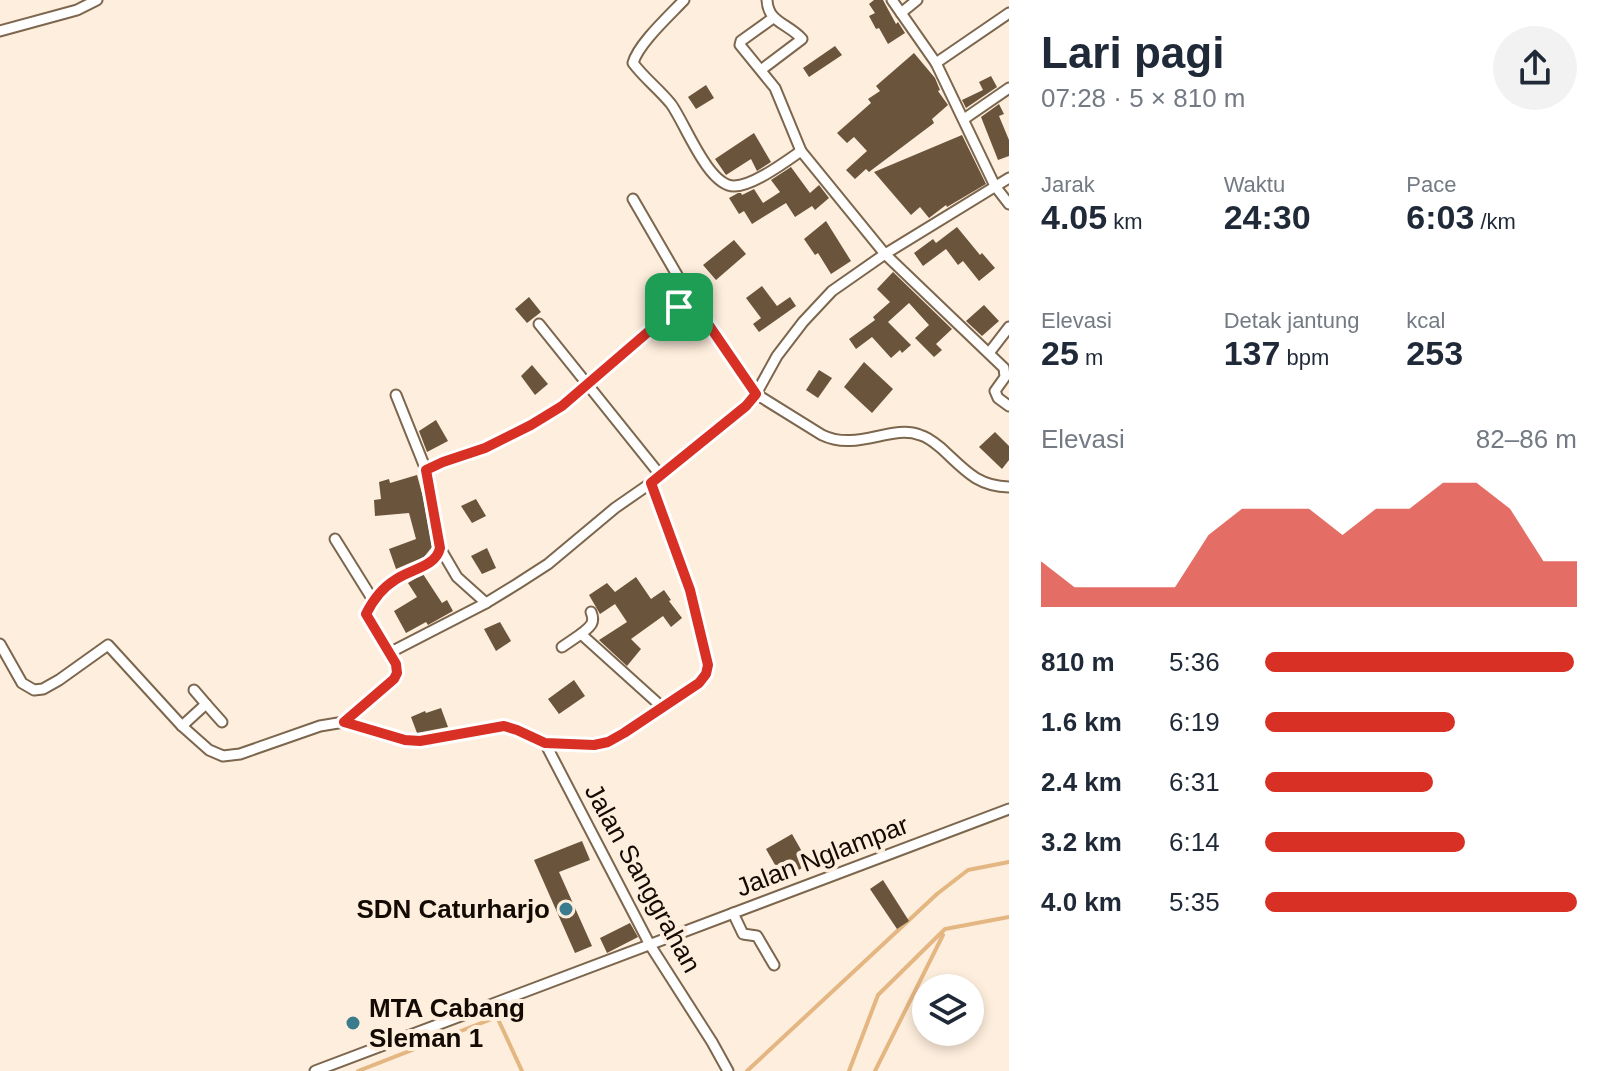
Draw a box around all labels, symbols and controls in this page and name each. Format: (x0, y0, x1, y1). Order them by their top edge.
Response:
button: share (1493, 26, 1577, 110)
text: Lari pagi (1041, 28, 1224, 77)
text: 07:28 · 5 × 810 m (1041, 83, 1246, 113)
text: Jarak (1041, 172, 1095, 197)
text: Waktu (1224, 172, 1285, 197)
text: Pace (1406, 172, 1456, 197)
text: 4.05 (1041, 198, 1107, 236)
text: 24:30 (1224, 198, 1311, 236)
text: 6:03 (1406, 198, 1474, 236)
text: km (1107, 209, 1143, 234)
text: /km (1474, 209, 1516, 234)
pin (645, 273, 713, 341)
icon: arrive (657, 285, 701, 329)
text: Elevasi (1041, 308, 1112, 333)
text: Detak jantung (1224, 308, 1359, 333)
text: kcal (1406, 308, 1445, 333)
text: 25 (1041, 334, 1079, 372)
text: 137 (1224, 334, 1280, 372)
text: 253 (1406, 334, 1463, 372)
text: m (1079, 345, 1103, 370)
text: bpm (1280, 345, 1329, 370)
text: Elevasi (1041, 424, 1125, 454)
text: 82–86 m (1476, 424, 1577, 454)
text: 810 m (1041, 647, 1115, 677)
text: 5:36 (1169, 647, 1220, 677)
text: 1.6 km (1041, 707, 1122, 737)
text: 6:19 (1169, 707, 1220, 737)
text: 2.4 km (1041, 767, 1122, 797)
text: 6:31 (1169, 767, 1220, 797)
street label: Jalan Sanggrahan (579, 778, 707, 978)
street label: Jalan Nglampar (732, 809, 913, 903)
text: 3.2 km (1041, 827, 1122, 857)
text: 6:14 (1169, 827, 1220, 857)
text: 4.0 km (1041, 887, 1122, 917)
text: 5:35 (1169, 887, 1220, 917)
place label: SDN Caturharjo (356, 894, 550, 924)
marker: SDN Caturharjo (557, 900, 575, 918)
map controls (912, 974, 984, 1046)
button: layers (912, 974, 984, 1046)
place label: MTA Cabang Sleman 1 (369, 993, 525, 1053)
marker: MTA Cabang Sleman 1 (344, 1014, 362, 1032)

